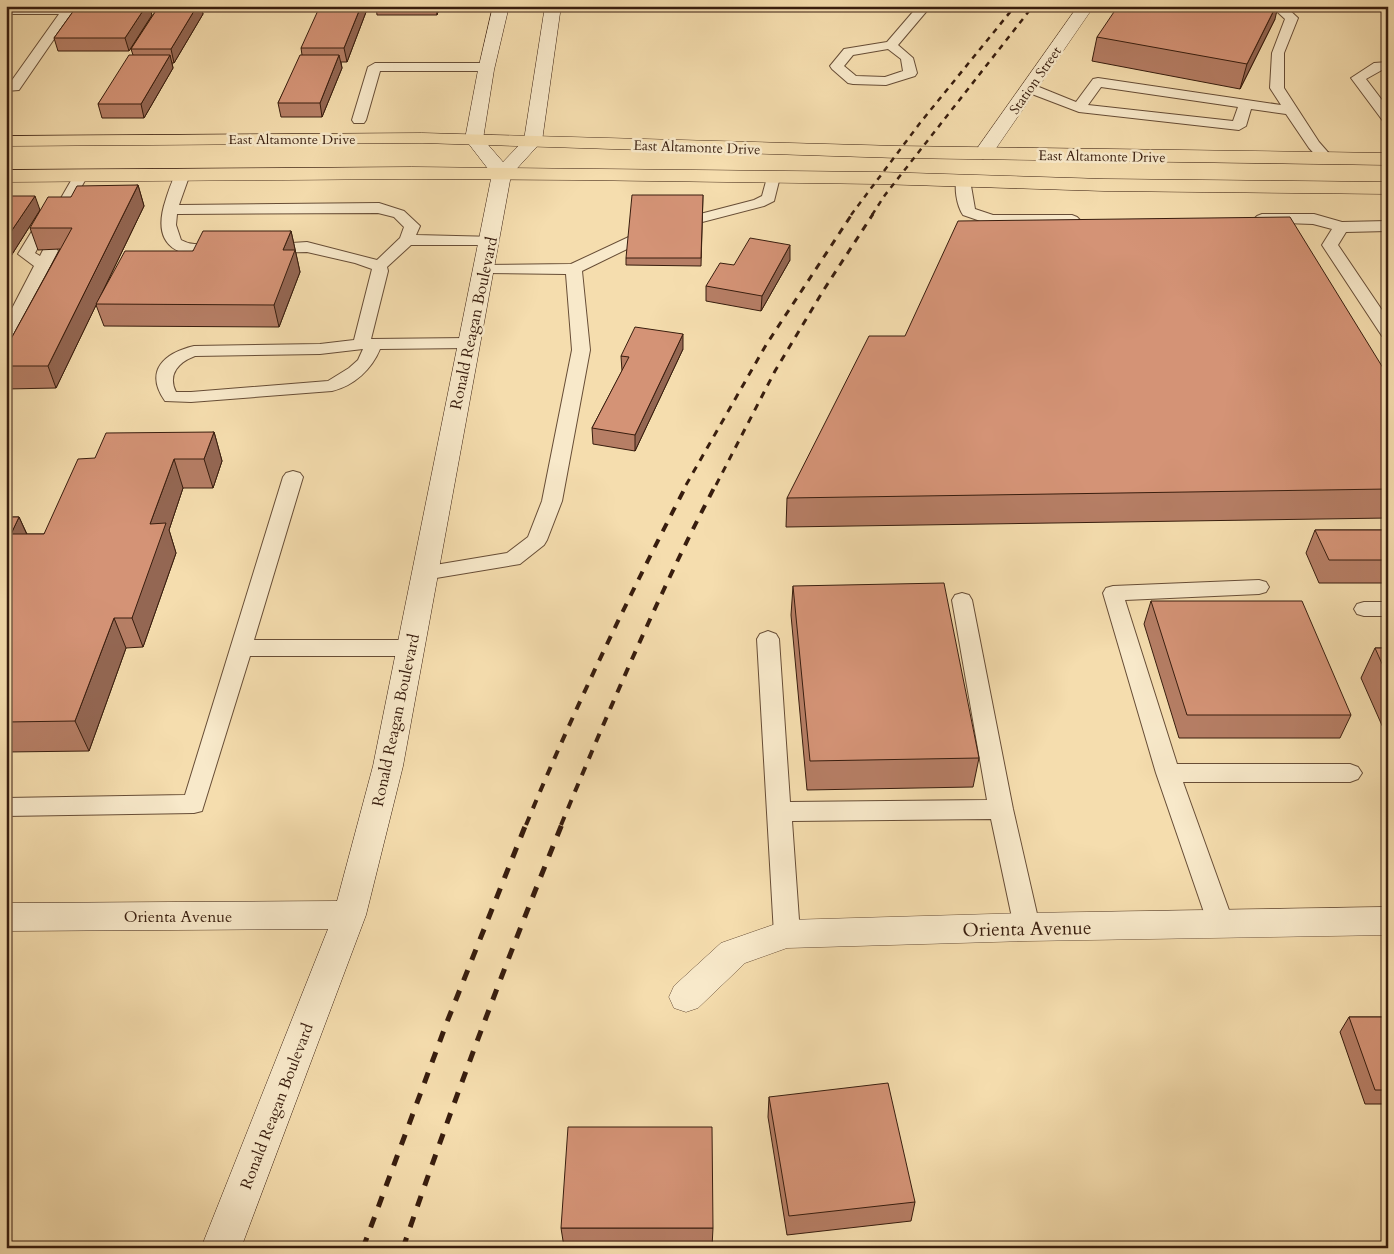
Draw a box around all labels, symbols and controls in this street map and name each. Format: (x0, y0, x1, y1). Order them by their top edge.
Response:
street label: Station Street (1005, 42, 1066, 118)
street label: East Altamonte Drive (228, 130, 356, 149)
street label: East Altamonte Drive (633, 136, 761, 159)
street label: East Altamonte Drive (1038, 146, 1166, 167)
street label: Ronald Reagan Boulevard (445, 234, 503, 412)
street label: Ronald Reagan Boulevard (367, 631, 425, 809)
street label: Orienta Avenue (124, 906, 232, 928)
street label: Orienta Avenue (962, 915, 1092, 943)
street label: Ronald Reagan Boulevard (235, 1020, 319, 1193)

